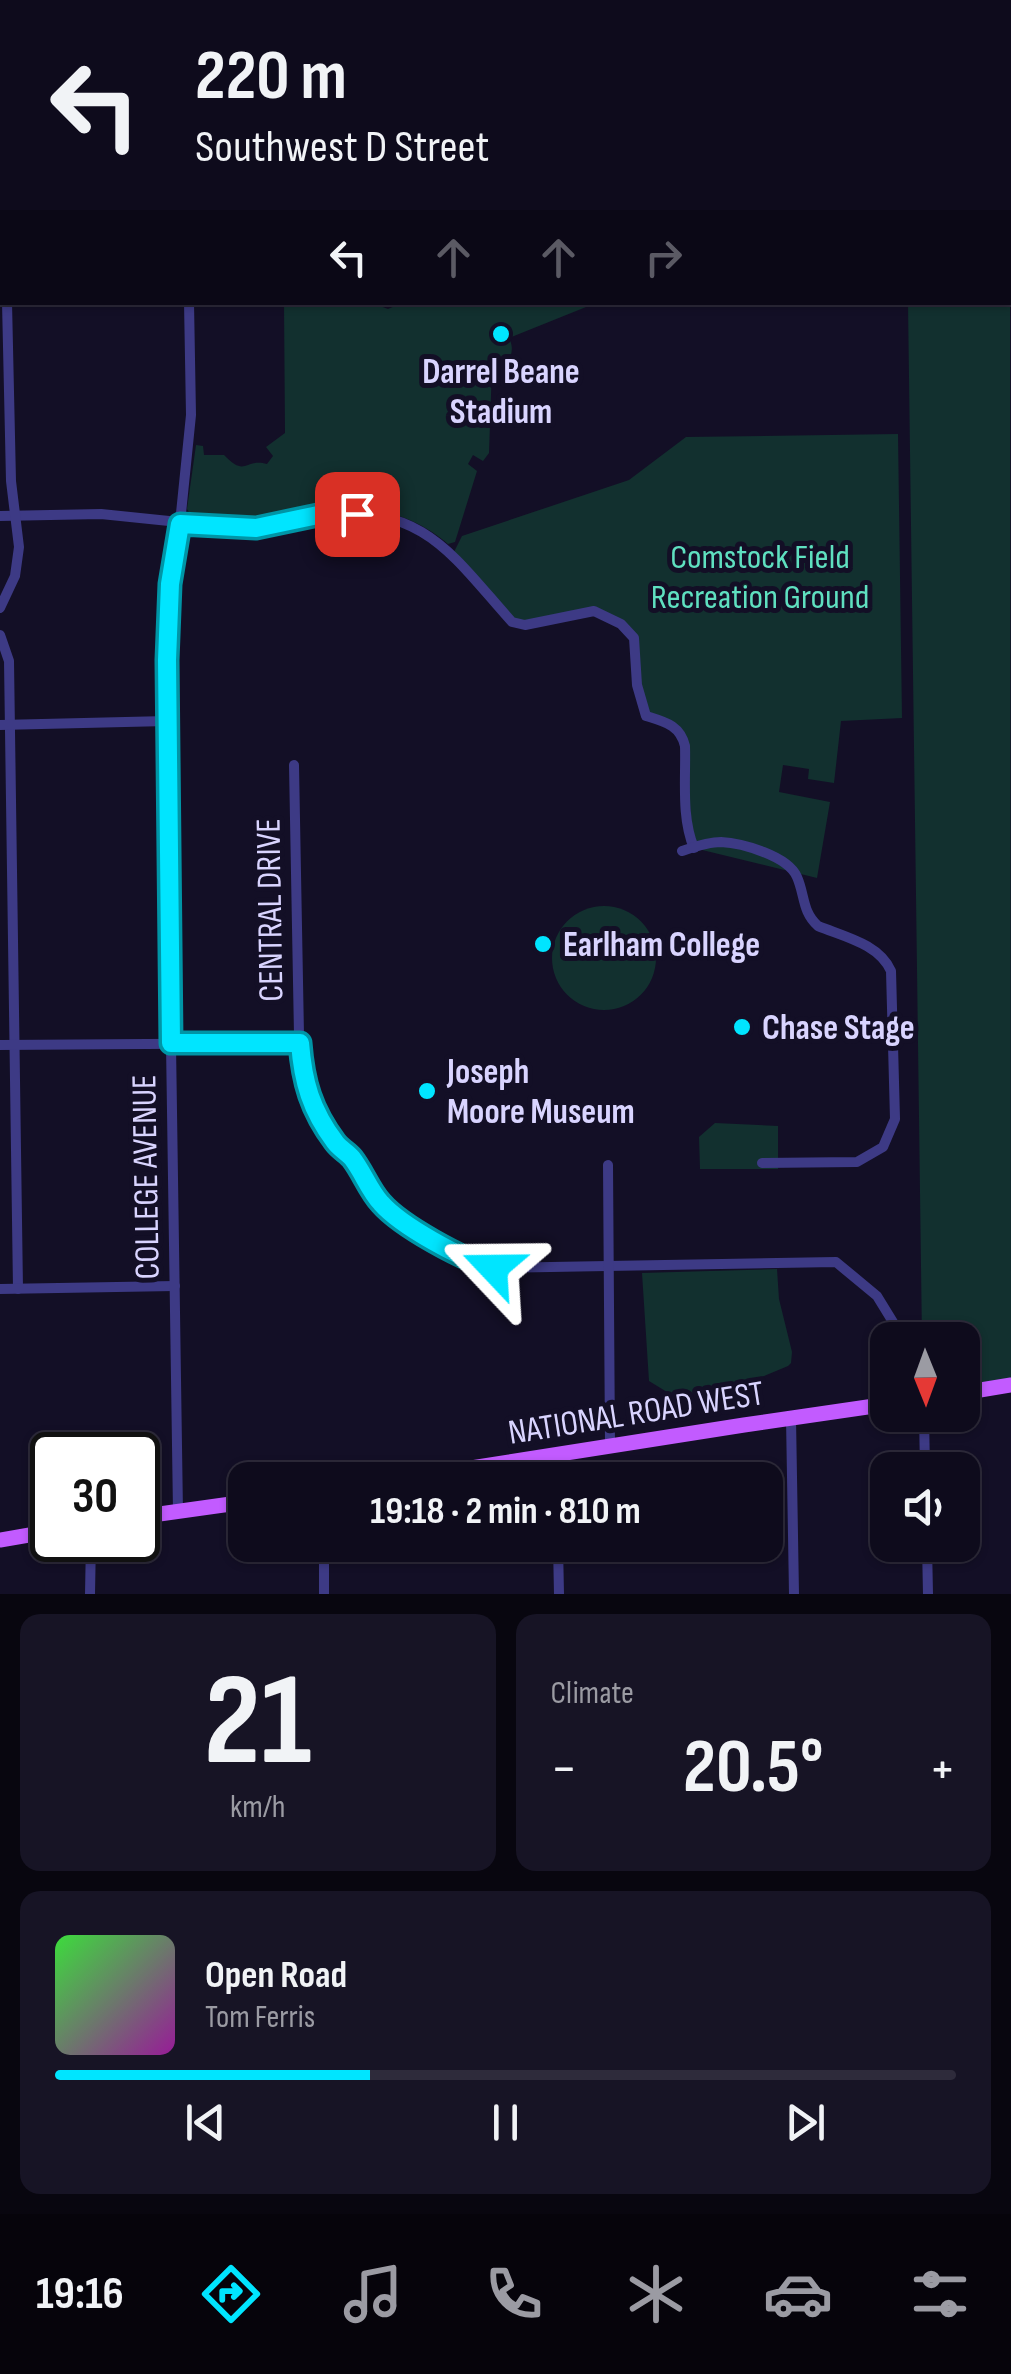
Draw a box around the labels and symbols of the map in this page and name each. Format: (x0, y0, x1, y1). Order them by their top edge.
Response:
marker: Darrel Beane Stadium (490, 323, 512, 345)
place label: Darrel Beane Stadium (422, 351, 580, 434)
pin (315, 472, 400, 557)
park label: Comstock Field Recreation Ground (651, 536, 869, 619)
street label: CENTRAL DRIVE (247, 818, 294, 1002)
place label: Earlham College (563, 924, 760, 967)
marker: Earlham College (532, 933, 554, 955)
place label: Chase Stage (762, 1007, 915, 1050)
marker: Chase Stage (731, 1016, 753, 1038)
place label: Joseph Moore Museum (446, 1051, 635, 1134)
street label: COLLEGE AVENUE (123, 1074, 170, 1280)
marker: Joseph Moore Museum (416, 1080, 438, 1102)
position arrow (441, 1216, 545, 1320)
north arrow (870, 1322, 980, 1432)
street label: NATIONAL ROAD WEST (505, 1372, 767, 1455)
speed limit sign: 30 (30, 1432, 160, 1562)

